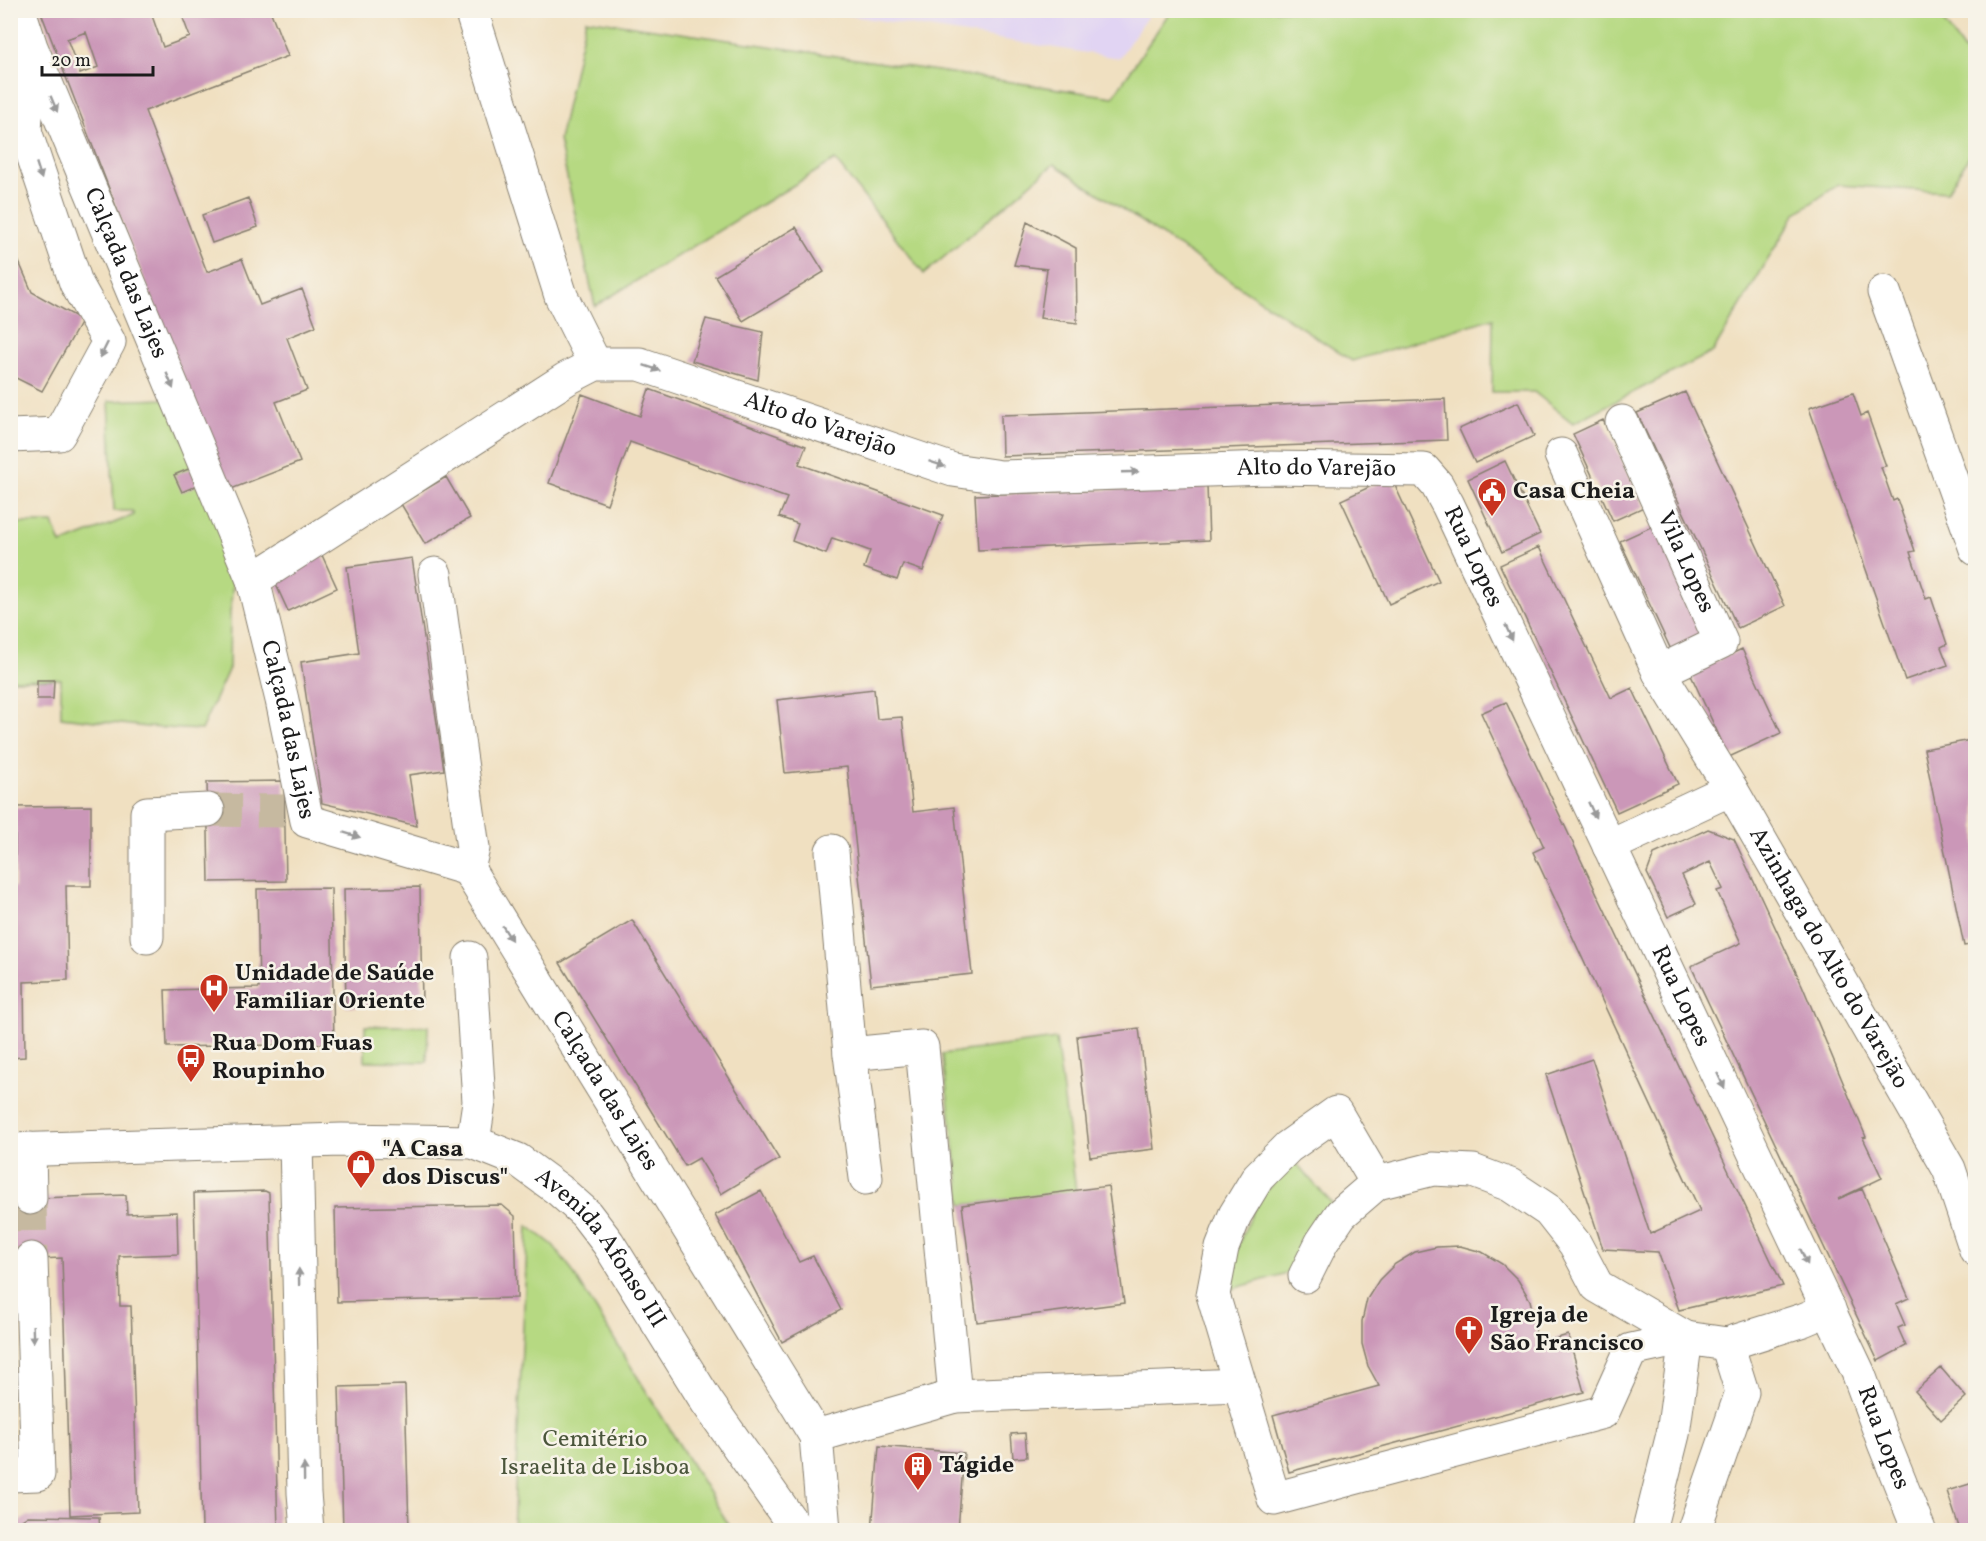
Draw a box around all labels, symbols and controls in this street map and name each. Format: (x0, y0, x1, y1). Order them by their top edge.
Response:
scale bar (42, 39, 153, 77)
text: 20 m (51, 49, 91, 74)
one-way arrow (49, 96, 59, 114)
one-way arrow (34, 162, 44, 180)
street label: Calçada das Lajes (75, 183, 176, 364)
one-way arrow (100, 341, 110, 359)
one-way arrow (643, 364, 661, 374)
one-way arrow (165, 373, 175, 391)
street label: Alto do Varejão (739, 383, 901, 467)
street label: Alto do Varejão (1236, 451, 1396, 487)
one-way arrow (928, 460, 946, 469)
one-way arrow (1121, 468, 1140, 477)
place label: Casa Cheia (1513, 475, 1635, 509)
public building icon: Casa Cheia (1476, 476, 1508, 518)
street label: Rua Lopes (1434, 501, 1511, 613)
street label: Vila Lopes (1648, 506, 1723, 619)
one-way arrow (1504, 625, 1513, 642)
street label: Calçada das Lajes (251, 637, 323, 822)
one-way arrow (1588, 801, 1597, 818)
street label: Azinhaga do Alto do Varejão (1740, 821, 1917, 1095)
one-way arrow (344, 831, 362, 840)
one-way arrow (501, 925, 512, 941)
street label: Rua Lopes (1642, 940, 1719, 1053)
place label: Unidade de Saúde Familiar Oriente (235, 957, 434, 1019)
hospital icon: Unidade de Saúde Familiar Oriente (198, 972, 230, 1014)
street label: Calçada das Lajes (542, 1005, 667, 1178)
place label: Rua Dom Fuas Roupinho (212, 1027, 373, 1089)
bus stop icon: Rua Dom Fuas Roupinho (175, 1042, 207, 1084)
one-way arrow (1716, 1072, 1725, 1089)
place label: "A Casa dos Discus" (382, 1133, 508, 1195)
shop icon: "A Casa dos Discus" (345, 1148, 377, 1190)
street label: Avenida Afonso III (527, 1160, 674, 1335)
one-way arrow (1800, 1248, 1809, 1265)
one-way arrow (294, 1268, 304, 1287)
place label: Igreja de São Francisco (1490, 1299, 1644, 1361)
church icon: Igreja de São Francisco (1453, 1314, 1485, 1356)
one-way arrow (29, 1324, 38, 1343)
street label: Rua Lopes (1848, 1381, 1918, 1495)
park label: Cemitério Israelita de Lisboa (500, 1423, 690, 1485)
place label: Tágide (939, 1449, 1014, 1483)
building icon: Tágide (902, 1450, 934, 1492)
one-way arrow (299, 1463, 308, 1482)

